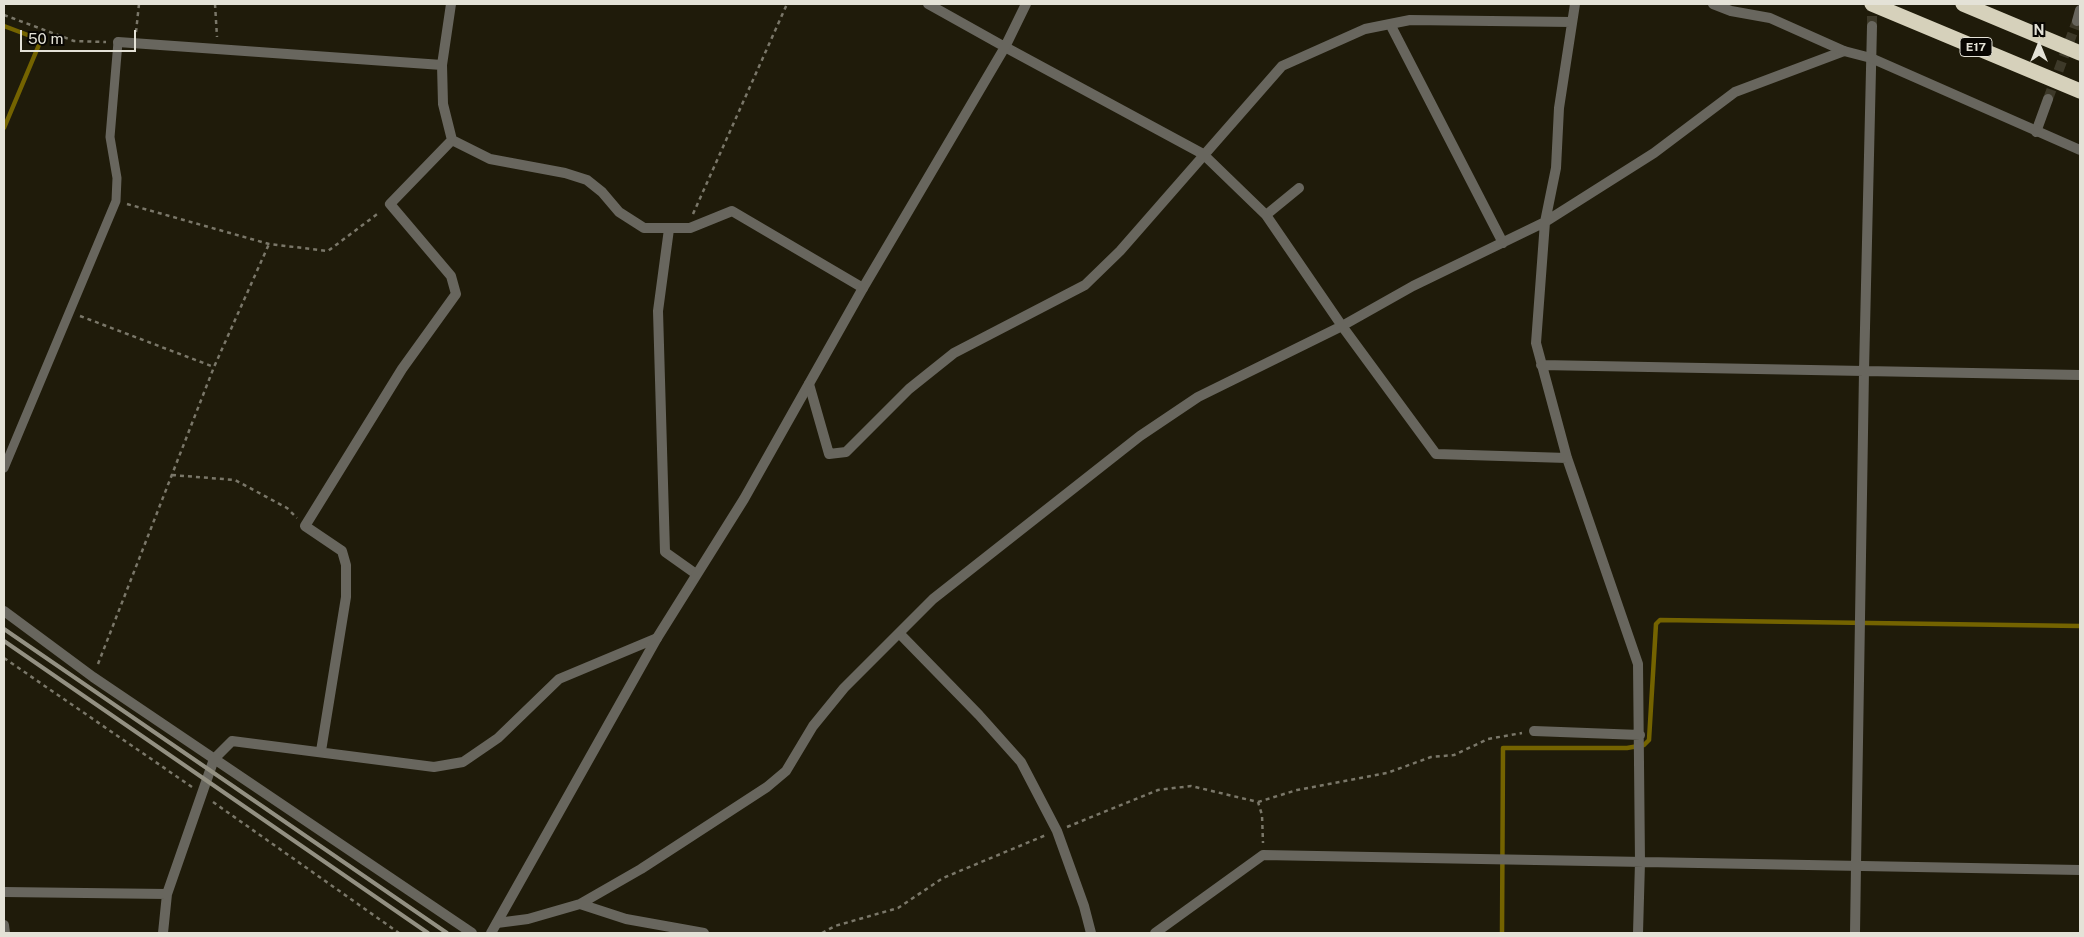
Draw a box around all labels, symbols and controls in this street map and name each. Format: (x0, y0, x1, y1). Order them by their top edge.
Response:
scale bar (22, 20, 139, 52)
north arrow (2014, 20, 2064, 70)
text: N (2034, 22, 2044, 38)
text: 50 m (28, 30, 63, 47)
road number: E17 (1960, 38, 1992, 56)

